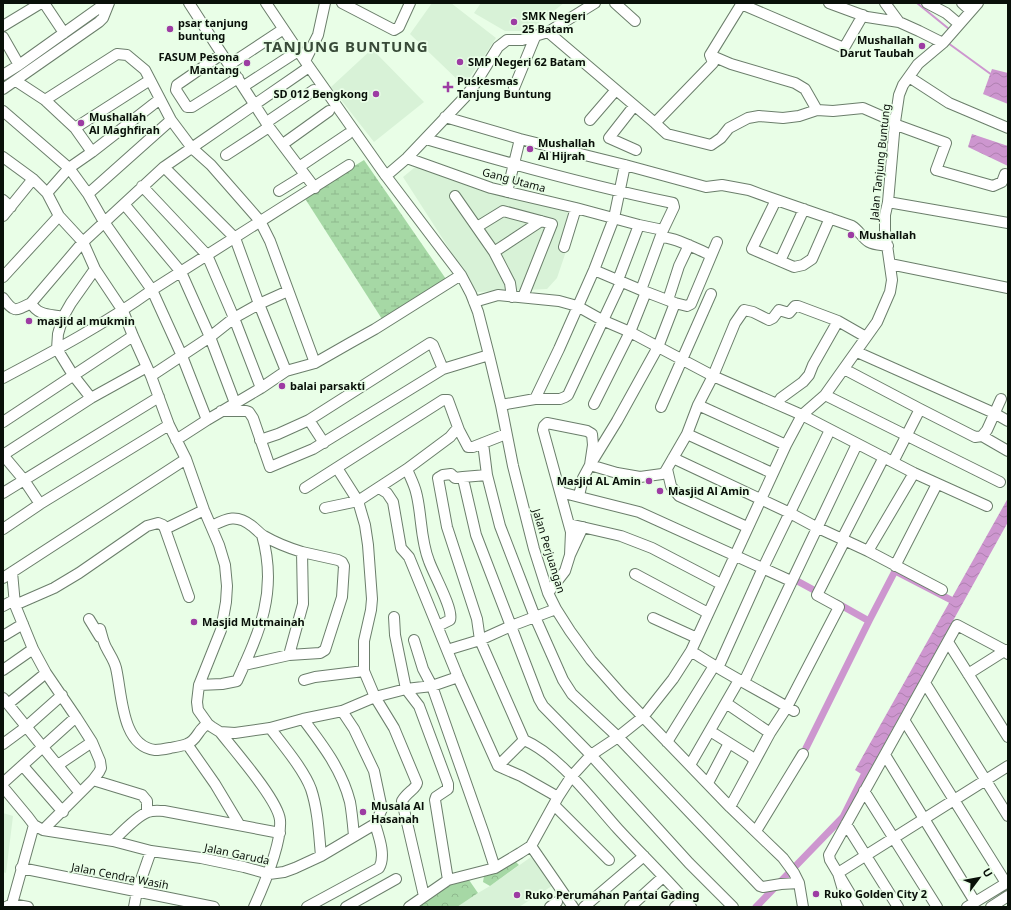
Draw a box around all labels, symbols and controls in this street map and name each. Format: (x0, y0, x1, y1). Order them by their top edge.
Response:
place label: SMK Negeri 25 Batam (522, 8, 586, 36)
place label: psar tanjung buntung (178, 15, 248, 43)
marker: SMK Negeri 25 Batam (509, 17, 519, 27)
marker: psar tanjung buntung (165, 24, 175, 34)
place label: Mushallah Darut Taubah (840, 32, 914, 60)
district label: TANJUNG BUNTUNG (263, 36, 429, 56)
marker: Mushallah Darut Taubah (917, 41, 927, 51)
place label: FASUM Pesona Mantang (158, 49, 239, 77)
place label: SMP Negeri 62 Batam (468, 54, 586, 69)
marker: SMP Negeri 62 Batam (455, 57, 465, 67)
marker: FASUM Pesona Mantang (242, 58, 252, 68)
place label: Puskesmas Tanjung Buntung (457, 73, 551, 101)
marker: Puskesmas Tanjung Buntung (442, 81, 454, 93)
place label: SD 012 Bengkong (274, 86, 368, 101)
marker: SD 012 Bengkong (371, 89, 381, 99)
street label: Jalan Tanjung Buntung (866, 103, 893, 222)
place label: Mushallah Al Maghfirah (89, 109, 160, 137)
marker: Mushallah Al Maghfirah (76, 118, 86, 128)
place label: Mushallah Al Hijrah (538, 135, 595, 163)
marker: Mushallah Al Hijrah (525, 144, 535, 154)
street label: Gang Utama (481, 164, 548, 195)
place label: Mushallah (859, 227, 916, 242)
marker: Mushallah (846, 230, 856, 240)
place label: masjid al mukmin (37, 313, 135, 328)
marker: masjid al mukmin (24, 316, 34, 326)
place label: balai parsakti (290, 378, 365, 393)
marker: balai parsakti (277, 381, 287, 391)
place label: Masjid AL Amin (557, 473, 641, 488)
marker: Masjid AL Amin (644, 476, 654, 486)
place label: Masjid Al Amin (668, 483, 749, 498)
marker: Masjid Al Amin (655, 486, 665, 496)
street label: Jalan Perjuangan (529, 506, 569, 595)
place label: Masjid Mutmainah (202, 614, 305, 629)
marker: Masjid Mutmainah (189, 617, 199, 627)
place label: Musala Al Hasanah (371, 798, 424, 826)
marker: Musala Al Hasanah (358, 807, 368, 817)
street label: Jalan Garuda (202, 839, 271, 868)
north arrow (959, 858, 999, 898)
street label: Jalan Cendra Wasih (69, 859, 170, 892)
text: U (979, 865, 996, 880)
place label: Ruko Golden City 2 (824, 886, 927, 901)
place label: Ruko Perumahan Pantai Gading (525, 887, 699, 902)
marker: Ruko Golden City 2 (811, 889, 821, 899)
marker: Ruko Perumahan Pantai Gading (512, 890, 522, 900)

